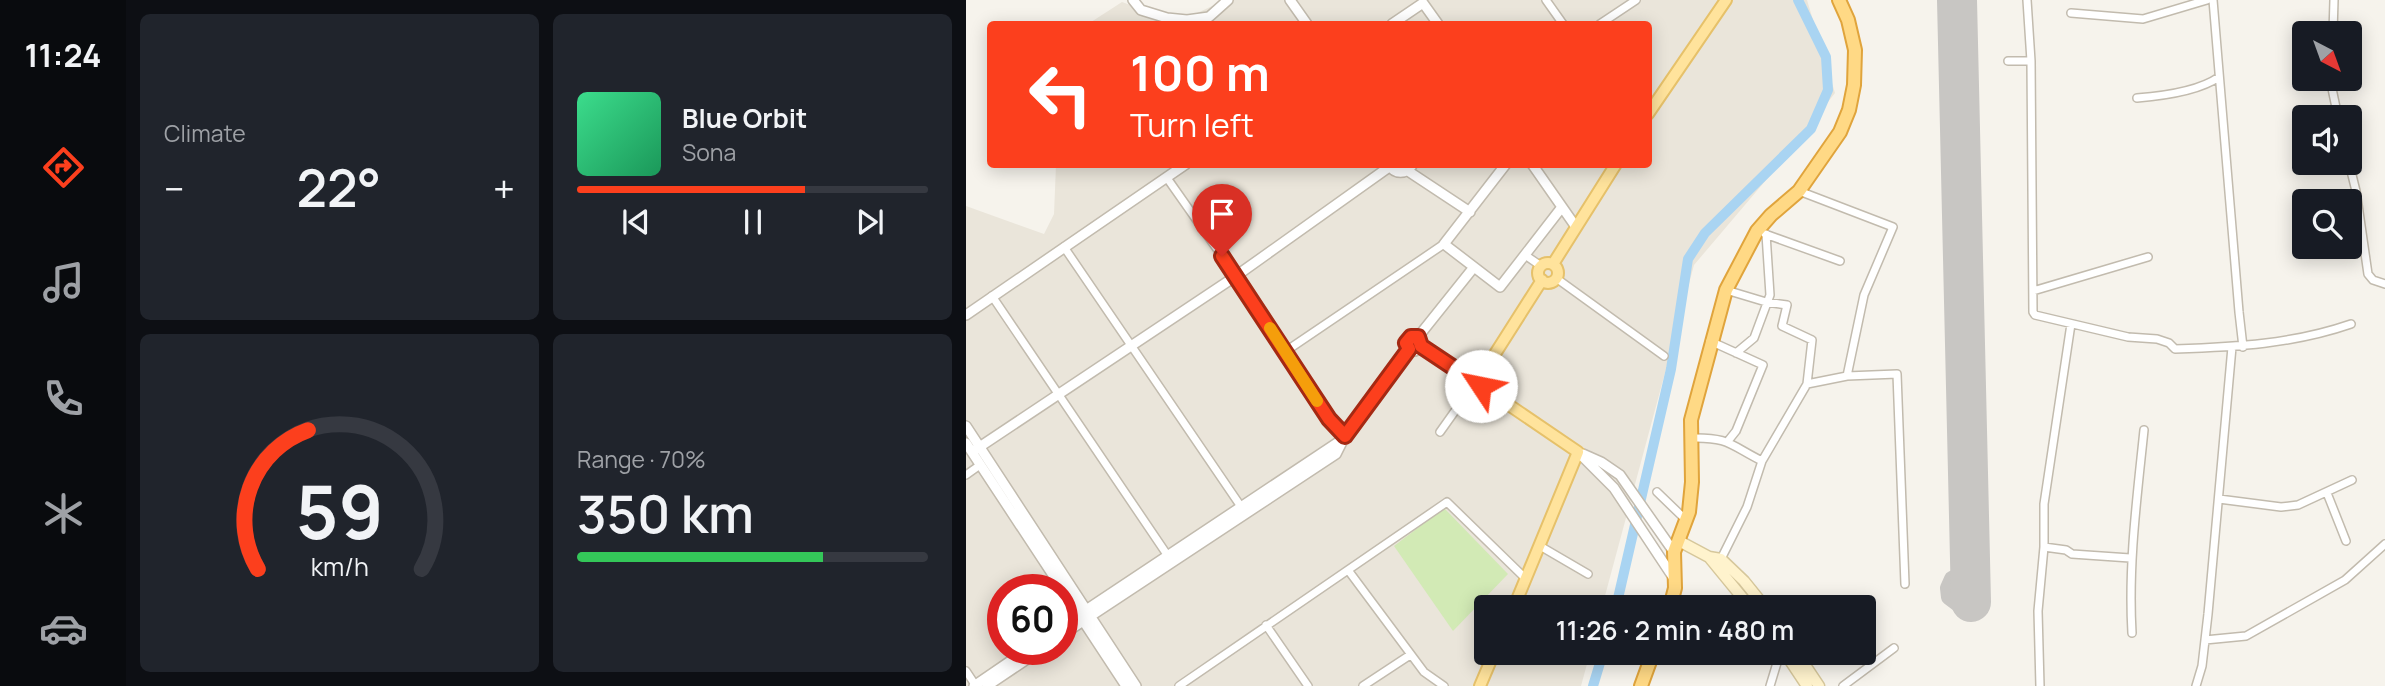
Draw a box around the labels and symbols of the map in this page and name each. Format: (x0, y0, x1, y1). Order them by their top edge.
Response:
north arrow (2292, 21, 2362, 91)
pin (1192, 184, 1252, 256)
position arrow (1444, 349, 1518, 423)
speed limit sign: 60 (987, 574, 1078, 665)

